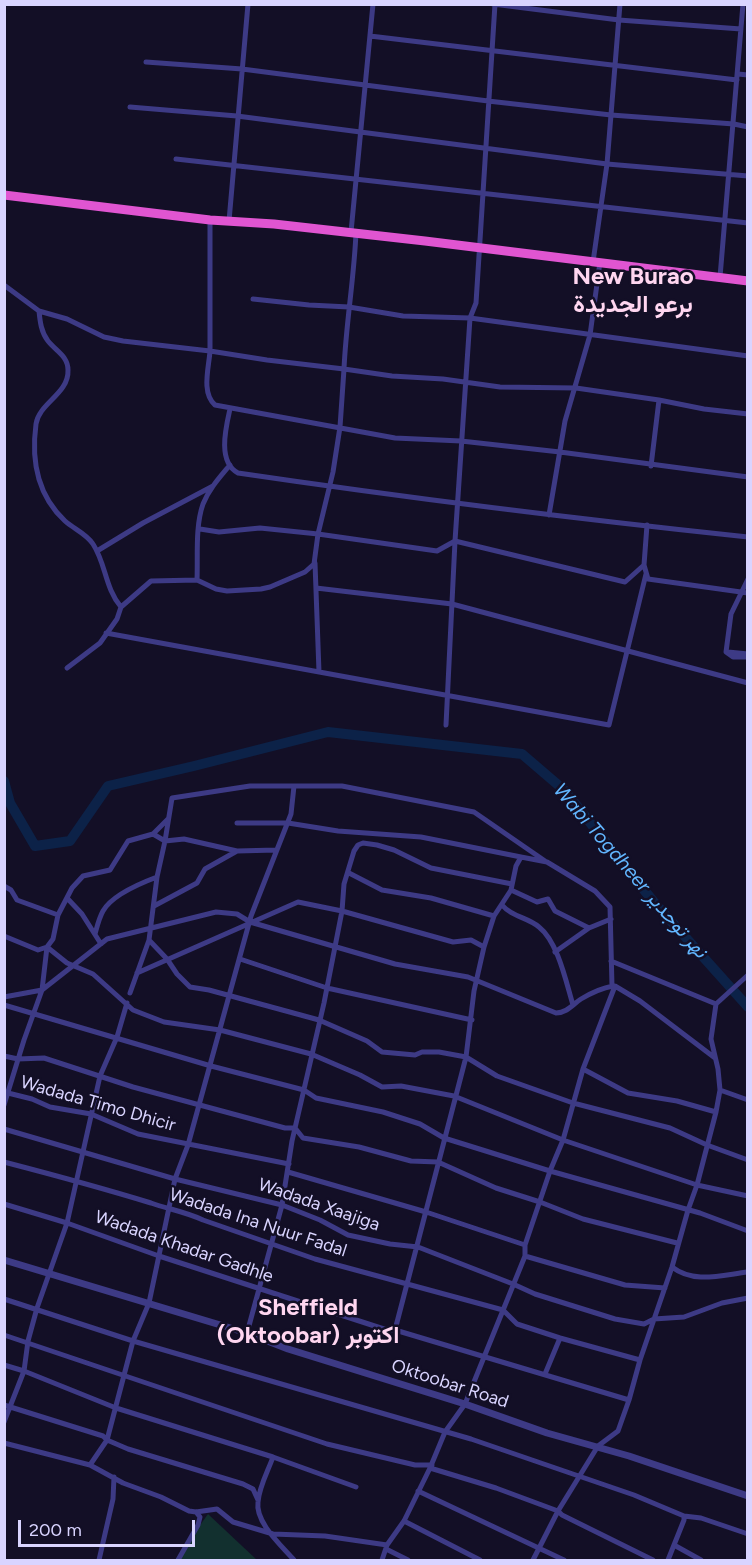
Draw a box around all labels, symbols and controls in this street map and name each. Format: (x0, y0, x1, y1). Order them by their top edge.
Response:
district label: New Burao برعو الجديدة (572, 263, 694, 319)
water label: Wabi Togdheer نهر توجدير (548, 779, 712, 963)
street label: Wadada Timo Dhicir (18, 1071, 178, 1137)
street label: Wadada Xaajiga (255, 1174, 383, 1236)
street label: Wadada Ina Nuur Fadal (167, 1184, 349, 1262)
street label: Wadada Khadar Gadhle (92, 1206, 276, 1288)
district label: Sheffield (Oktoobar) اكتوبر (217, 1294, 399, 1350)
street label: Oktoobar Road (389, 1355, 511, 1413)
scale bar (21, 1508, 198, 1546)
text: 200 m (29, 1519, 82, 1541)

